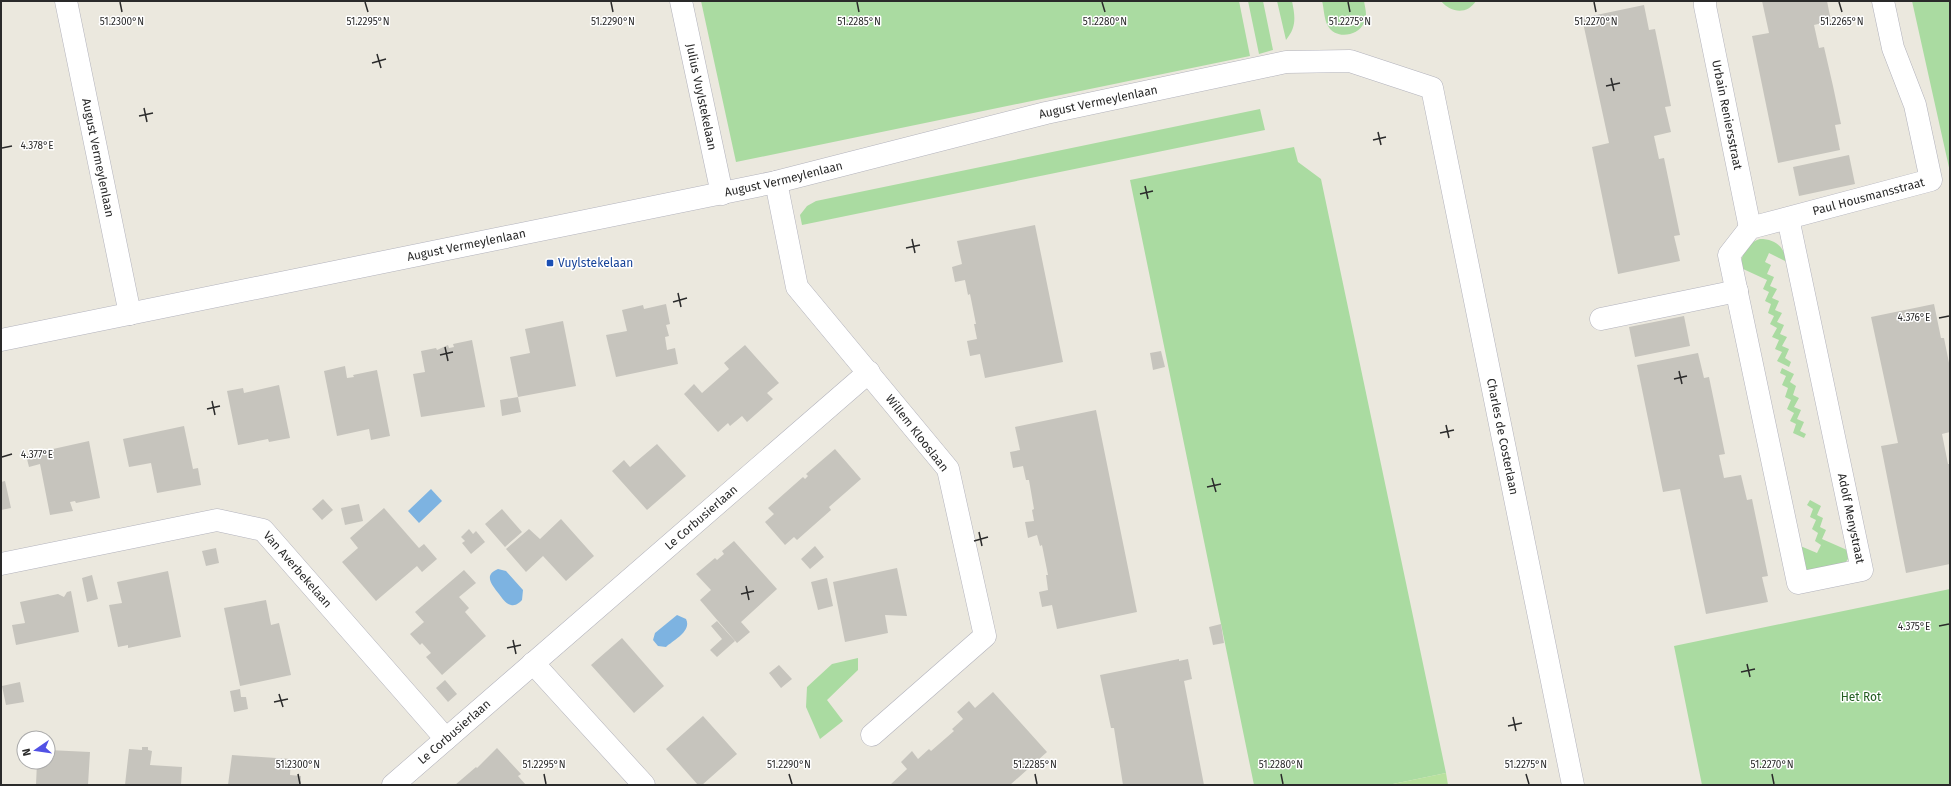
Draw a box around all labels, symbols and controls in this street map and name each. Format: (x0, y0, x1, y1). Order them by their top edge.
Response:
text: 51.2300°N (100, 16, 144, 28)
text: 51.2295°N (346, 16, 390, 28)
text: 51.2290°N (591, 16, 635, 28)
text: 51.2285°N (837, 16, 881, 28)
text: 51.2280°N (1083, 16, 1127, 28)
text: 51.2275°N (1329, 16, 1371, 28)
text: 51.2270°N (1575, 16, 1618, 28)
text: 51.2265°N (1820, 16, 1864, 28)
street label: Julius Vuylstekelaan (683, 42, 719, 151)
street label: Urbain Reniersstraat (1709, 59, 1745, 172)
street label: August Vermeylenlaan (1037, 82, 1159, 122)
street label: August Vermeylenlaan (79, 97, 117, 218)
text: 4.378°E (20, 140, 54, 152)
street label: August Vermeylenlaan (723, 158, 844, 199)
street label: Paul Housmansstraat (1811, 175, 1927, 218)
street label: August Vermeylenlaan (406, 226, 527, 264)
place label: Vuylstekelaan (558, 256, 633, 270)
marker: Vuylstekelaan (545, 258, 555, 268)
text: 4.376°E (1898, 312, 1930, 324)
street label: Charles de Costerlaan (1484, 377, 1521, 496)
street label: Willem Klooslaan (883, 392, 951, 474)
text: 4.377°E (21, 449, 53, 461)
street label: Adolf Menystraat (1835, 472, 1868, 566)
street label: Le Corbusierlaan (662, 482, 740, 553)
street label: Van Averbekelaan (260, 529, 335, 610)
text: 4.375°E (1898, 621, 1930, 633)
park label: Het Rot (1841, 690, 1882, 704)
street label: Le Corbusierlaan (415, 697, 493, 767)
north arrow (16, 730, 56, 770)
text: N (20, 747, 34, 757)
text: 51.2300°N (276, 759, 320, 771)
text: 51.2295°N (522, 759, 566, 771)
text: 51.2290°N (767, 759, 811, 771)
text: 51.2285°N (1013, 759, 1057, 771)
text: 51.2280°N (1259, 759, 1303, 771)
text: 51.2275°N (1505, 759, 1547, 771)
text: 51.2270°N (1751, 759, 1794, 771)

